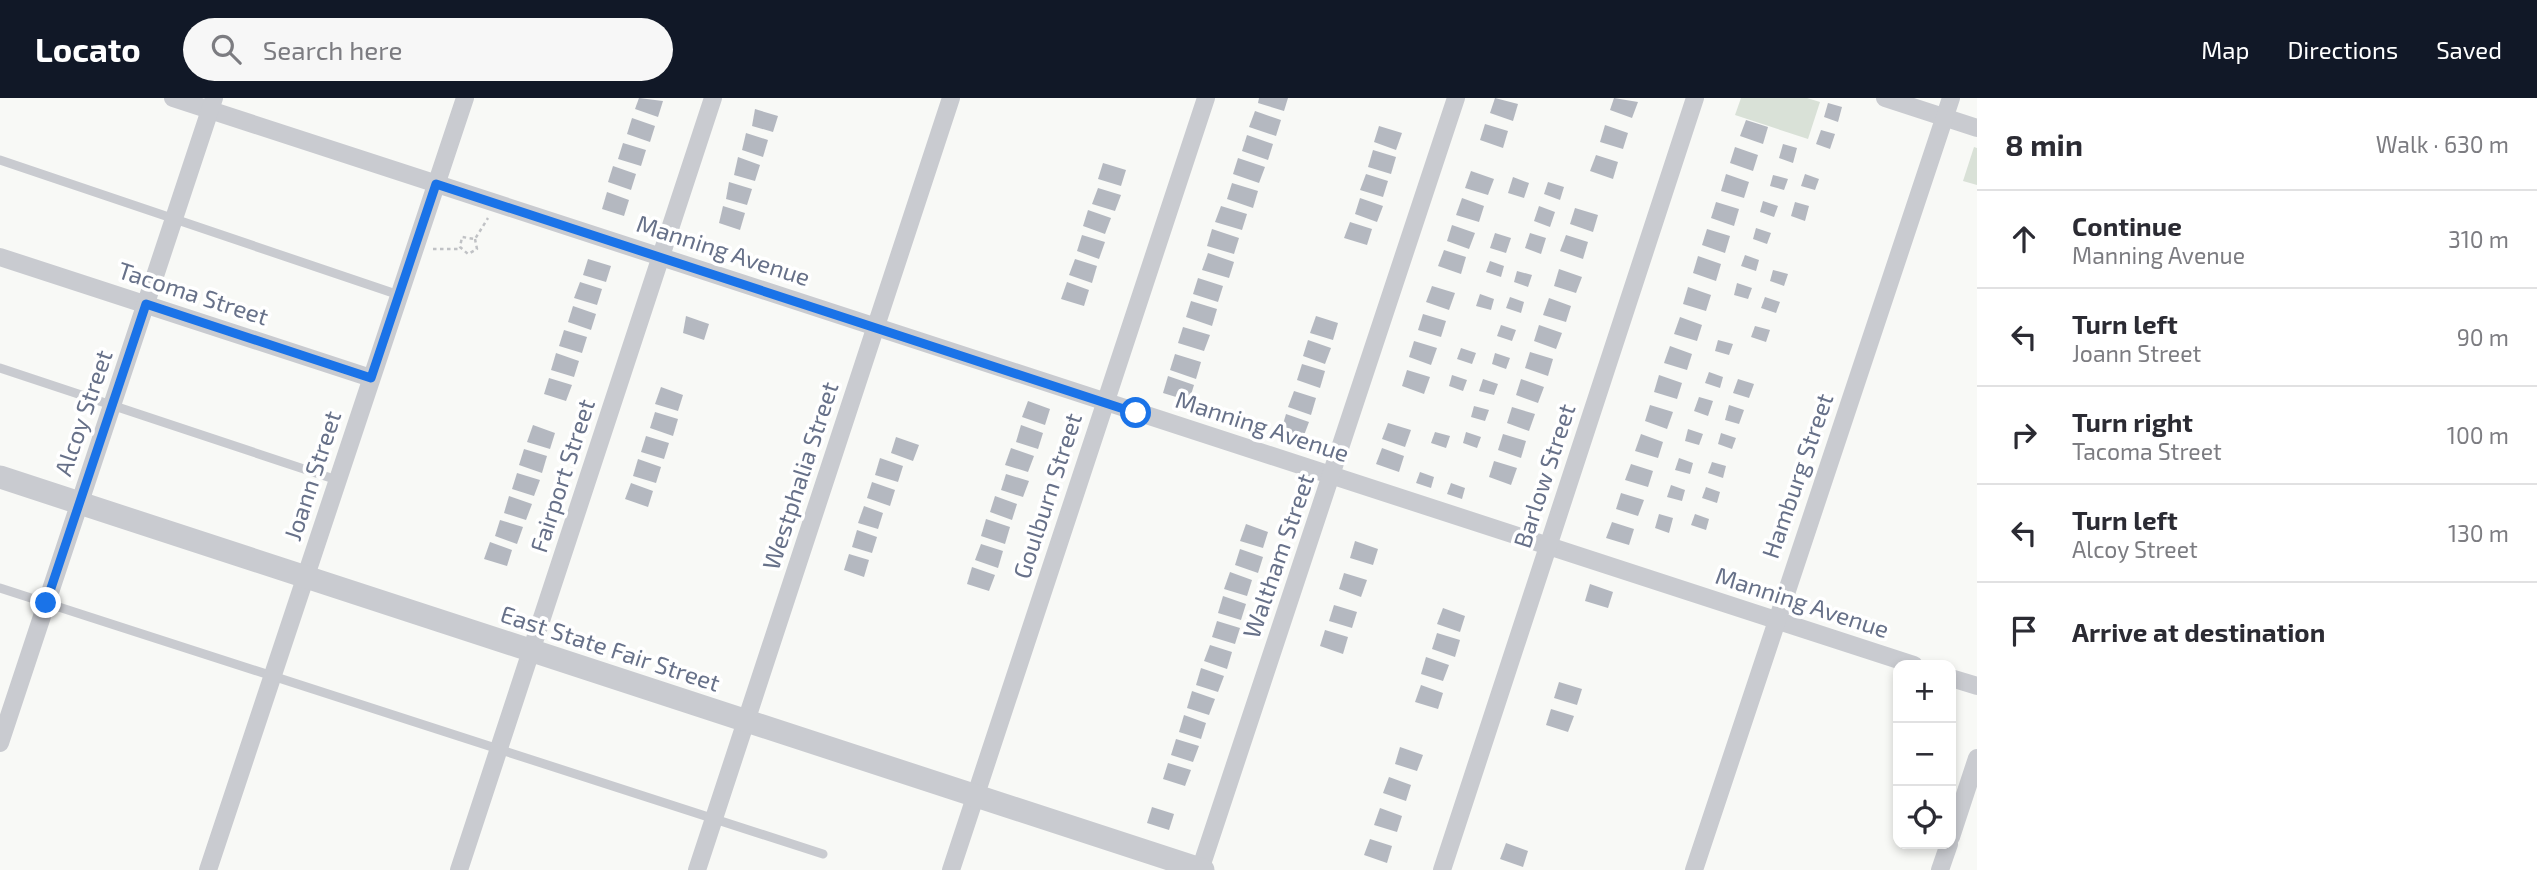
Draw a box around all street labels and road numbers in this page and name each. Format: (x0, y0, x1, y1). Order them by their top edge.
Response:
street label: Manning Avenue (633, 208, 814, 291)
street label: Tacoma Street (115, 255, 272, 331)
street label: Alcoy Street (47, 346, 118, 479)
street label: Westphalia Street (756, 378, 844, 573)
street label: Manning Avenue (1172, 384, 1353, 467)
street label: Hamburg Street (1755, 389, 1838, 562)
street label: Fairport Street (523, 395, 600, 556)
street label: Barlow Street (1507, 400, 1580, 551)
street label: Joann Street (277, 407, 346, 544)
street label: Goulburn Street (1006, 409, 1087, 582)
street label: Waltham Street (1236, 470, 1319, 642)
street label: Manning Avenue (1712, 560, 1893, 643)
street label: East State Fair Street (497, 598, 724, 697)

